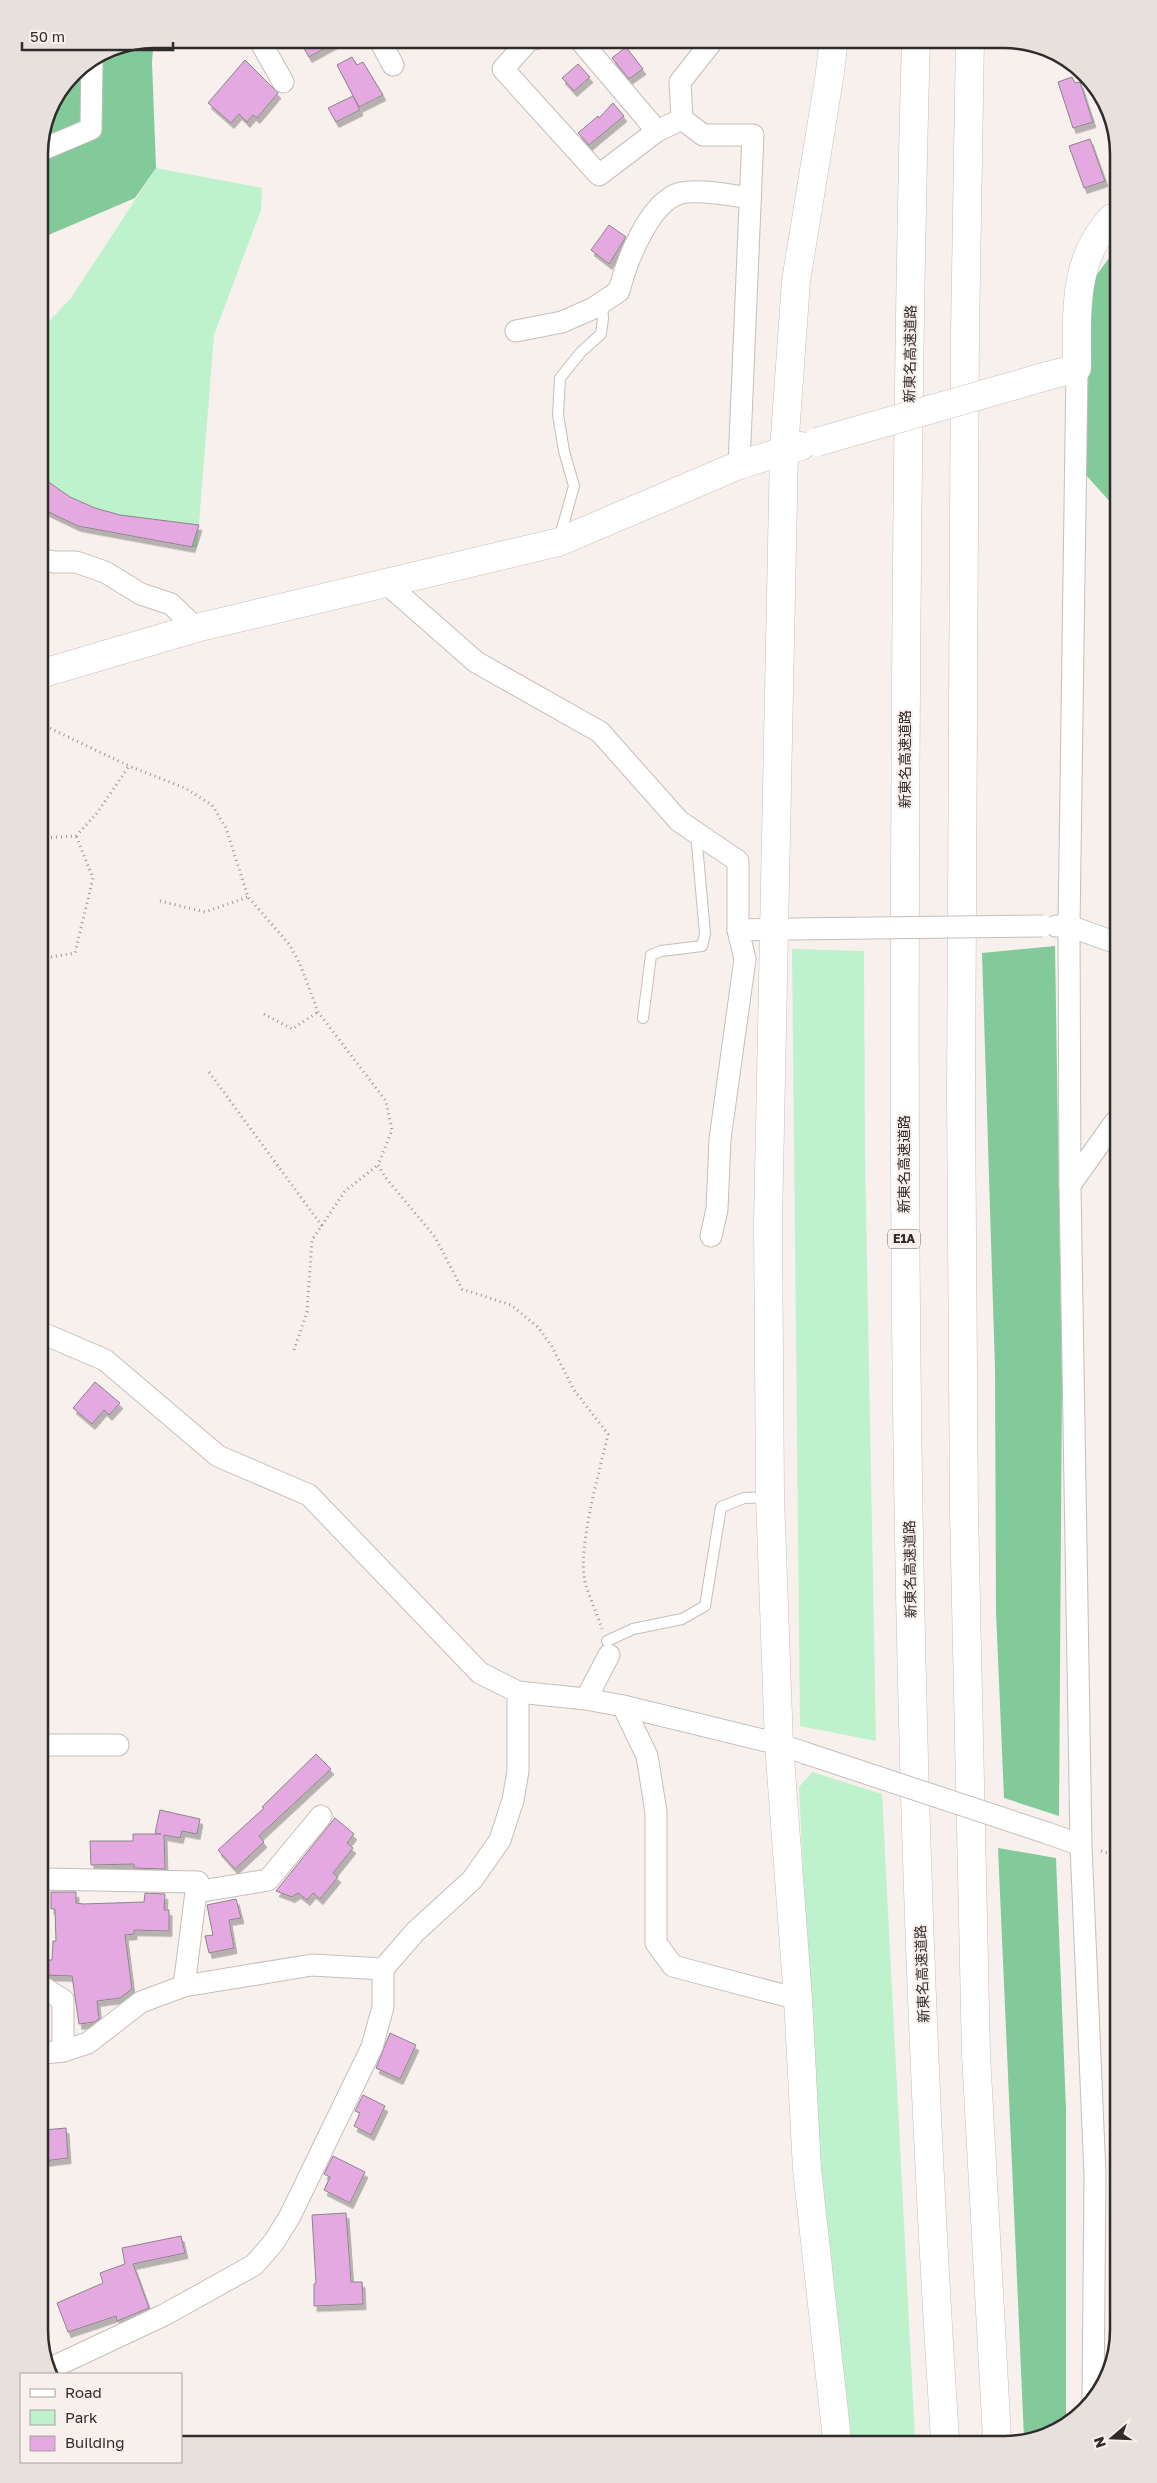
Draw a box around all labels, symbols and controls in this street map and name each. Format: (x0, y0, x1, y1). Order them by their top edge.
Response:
scale bar (22, 20, 174, 52)
text: 50 m (30, 27, 65, 45)
street label: 新東名高速道路 (900, 305, 919, 403)
street label: 新東名高速道路 (896, 710, 913, 808)
street label: 新東名高速道路 (895, 1115, 912, 1213)
road number: E1A (888, 1230, 920, 1248)
street label: 新東名高速道路 (900, 1520, 919, 1618)
street label: 新東名高速道路 (911, 1925, 932, 2023)
legend (20, 2373, 182, 2463)
text: Road (65, 2383, 102, 2401)
text: Park (65, 2408, 98, 2426)
north arrow (1087, 2413, 1137, 2463)
text: Building (65, 2433, 125, 2451)
text: N (1089, 2435, 1109, 2450)

